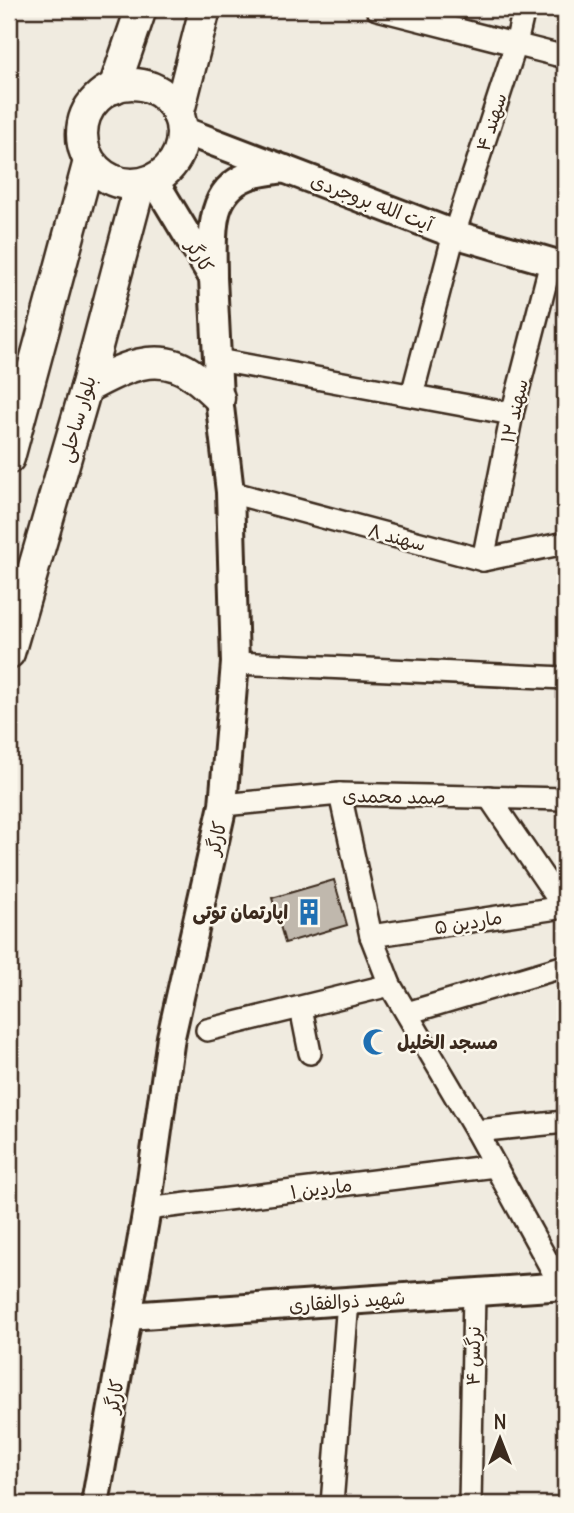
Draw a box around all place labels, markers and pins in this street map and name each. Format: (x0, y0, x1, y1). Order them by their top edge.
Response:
building icon: اپارتمان توتی (294, 897, 324, 927)
place label: اپارتمان توتی (193, 900, 288, 925)
mosque icon: مسجد الخلیل (361, 1027, 391, 1057)
place label: مسجد الخلیل (397, 1030, 498, 1054)

